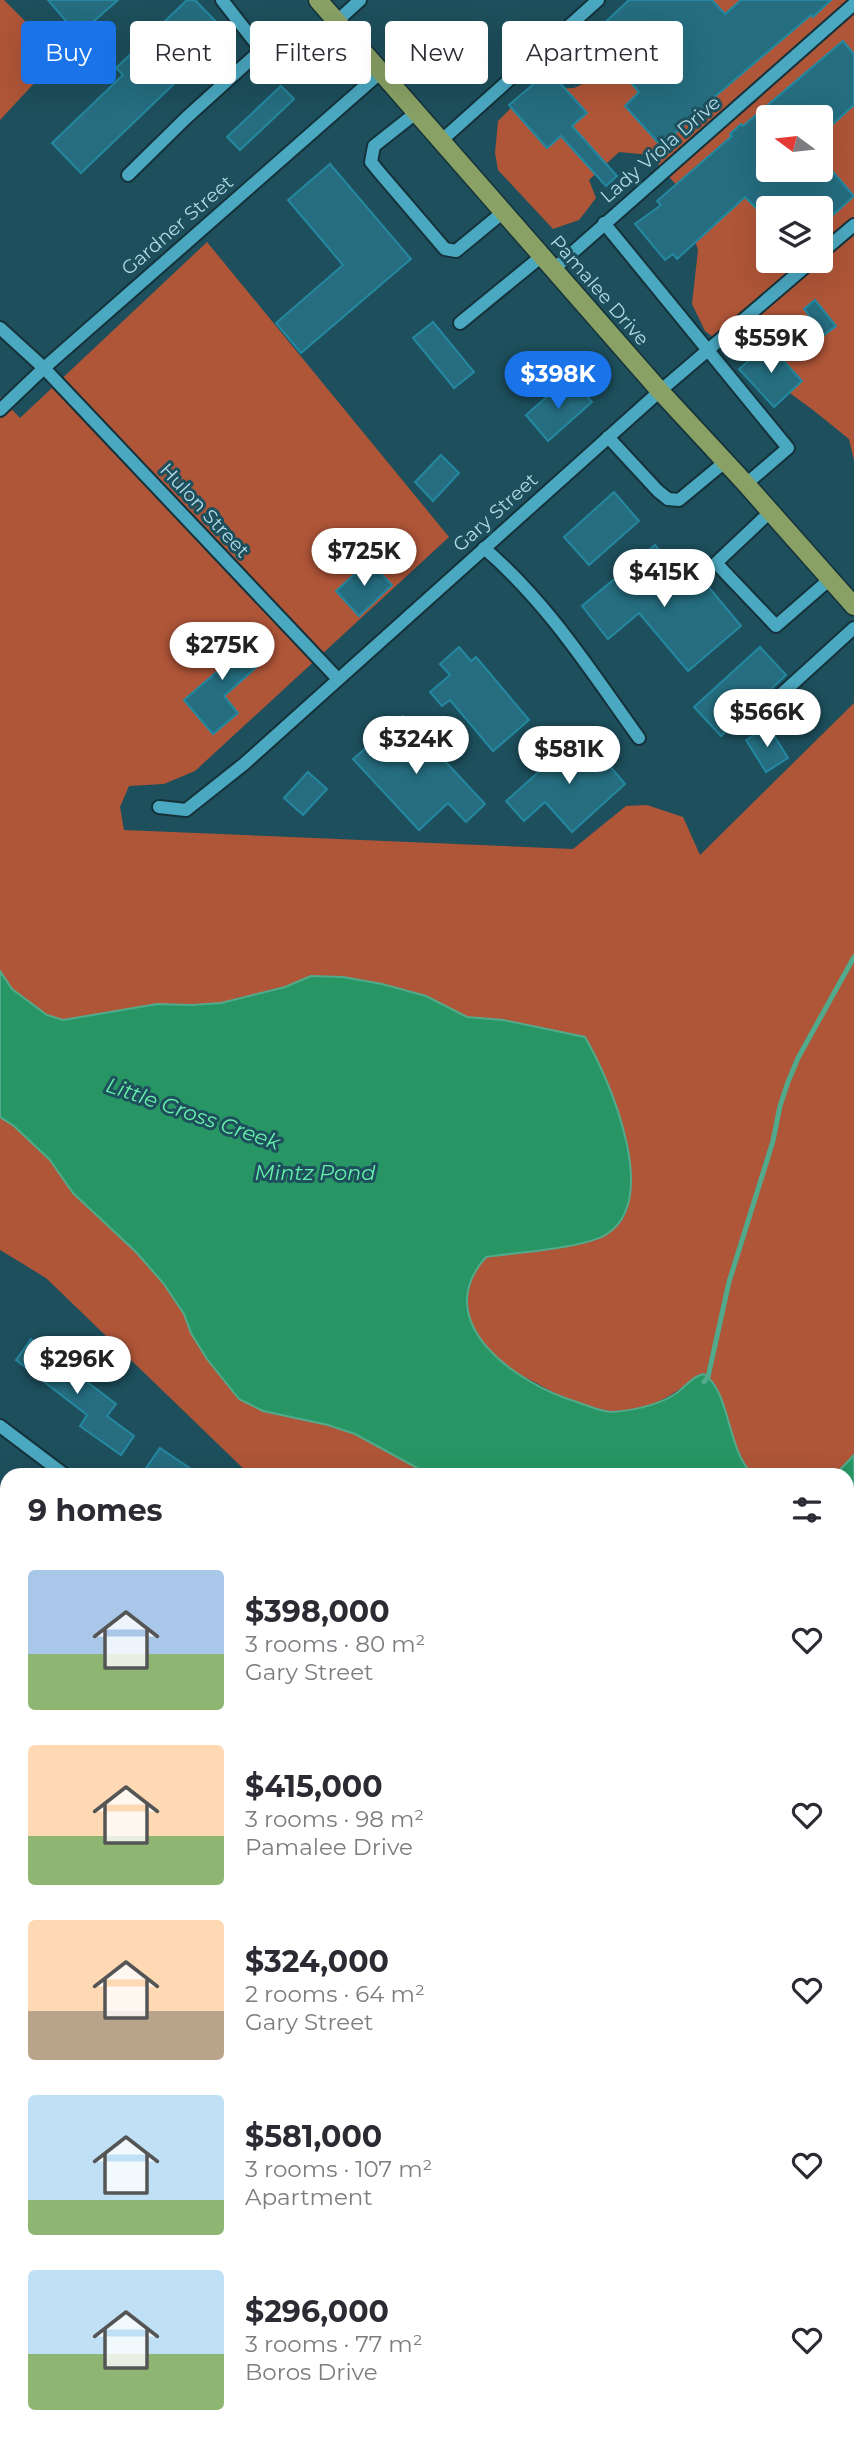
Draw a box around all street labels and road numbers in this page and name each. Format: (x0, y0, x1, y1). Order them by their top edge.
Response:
street label: Lady Viola Drive (596, 91, 725, 208)
street label: Gardner Street (117, 170, 238, 280)
street label: Pamalee Drive (545, 230, 654, 350)
street label: Hulon Street (155, 458, 254, 562)
street label: Gary Street (448, 468, 543, 556)

